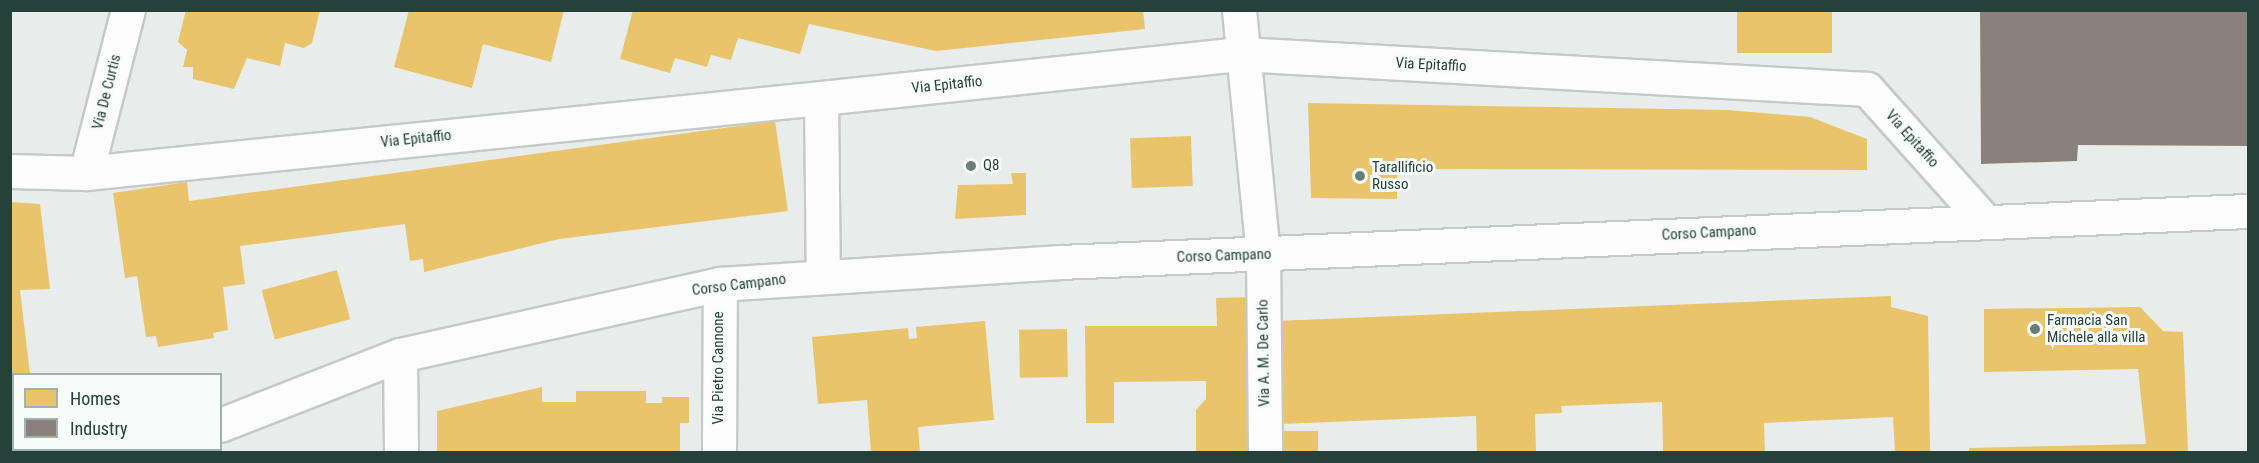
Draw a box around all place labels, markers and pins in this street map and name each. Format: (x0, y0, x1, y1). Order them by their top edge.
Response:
place label: Q8 (983, 157, 999, 175)
place label: Tarallificio Russo (1372, 158, 1433, 193)
marker: Q8 (964, 159, 978, 173)
marker: Tarallificio Russo (1353, 169, 1367, 183)
place label: Farmacia San Michele alla villa (2047, 311, 2146, 346)
marker: Farmacia San Michele alla villa (2028, 322, 2042, 336)

